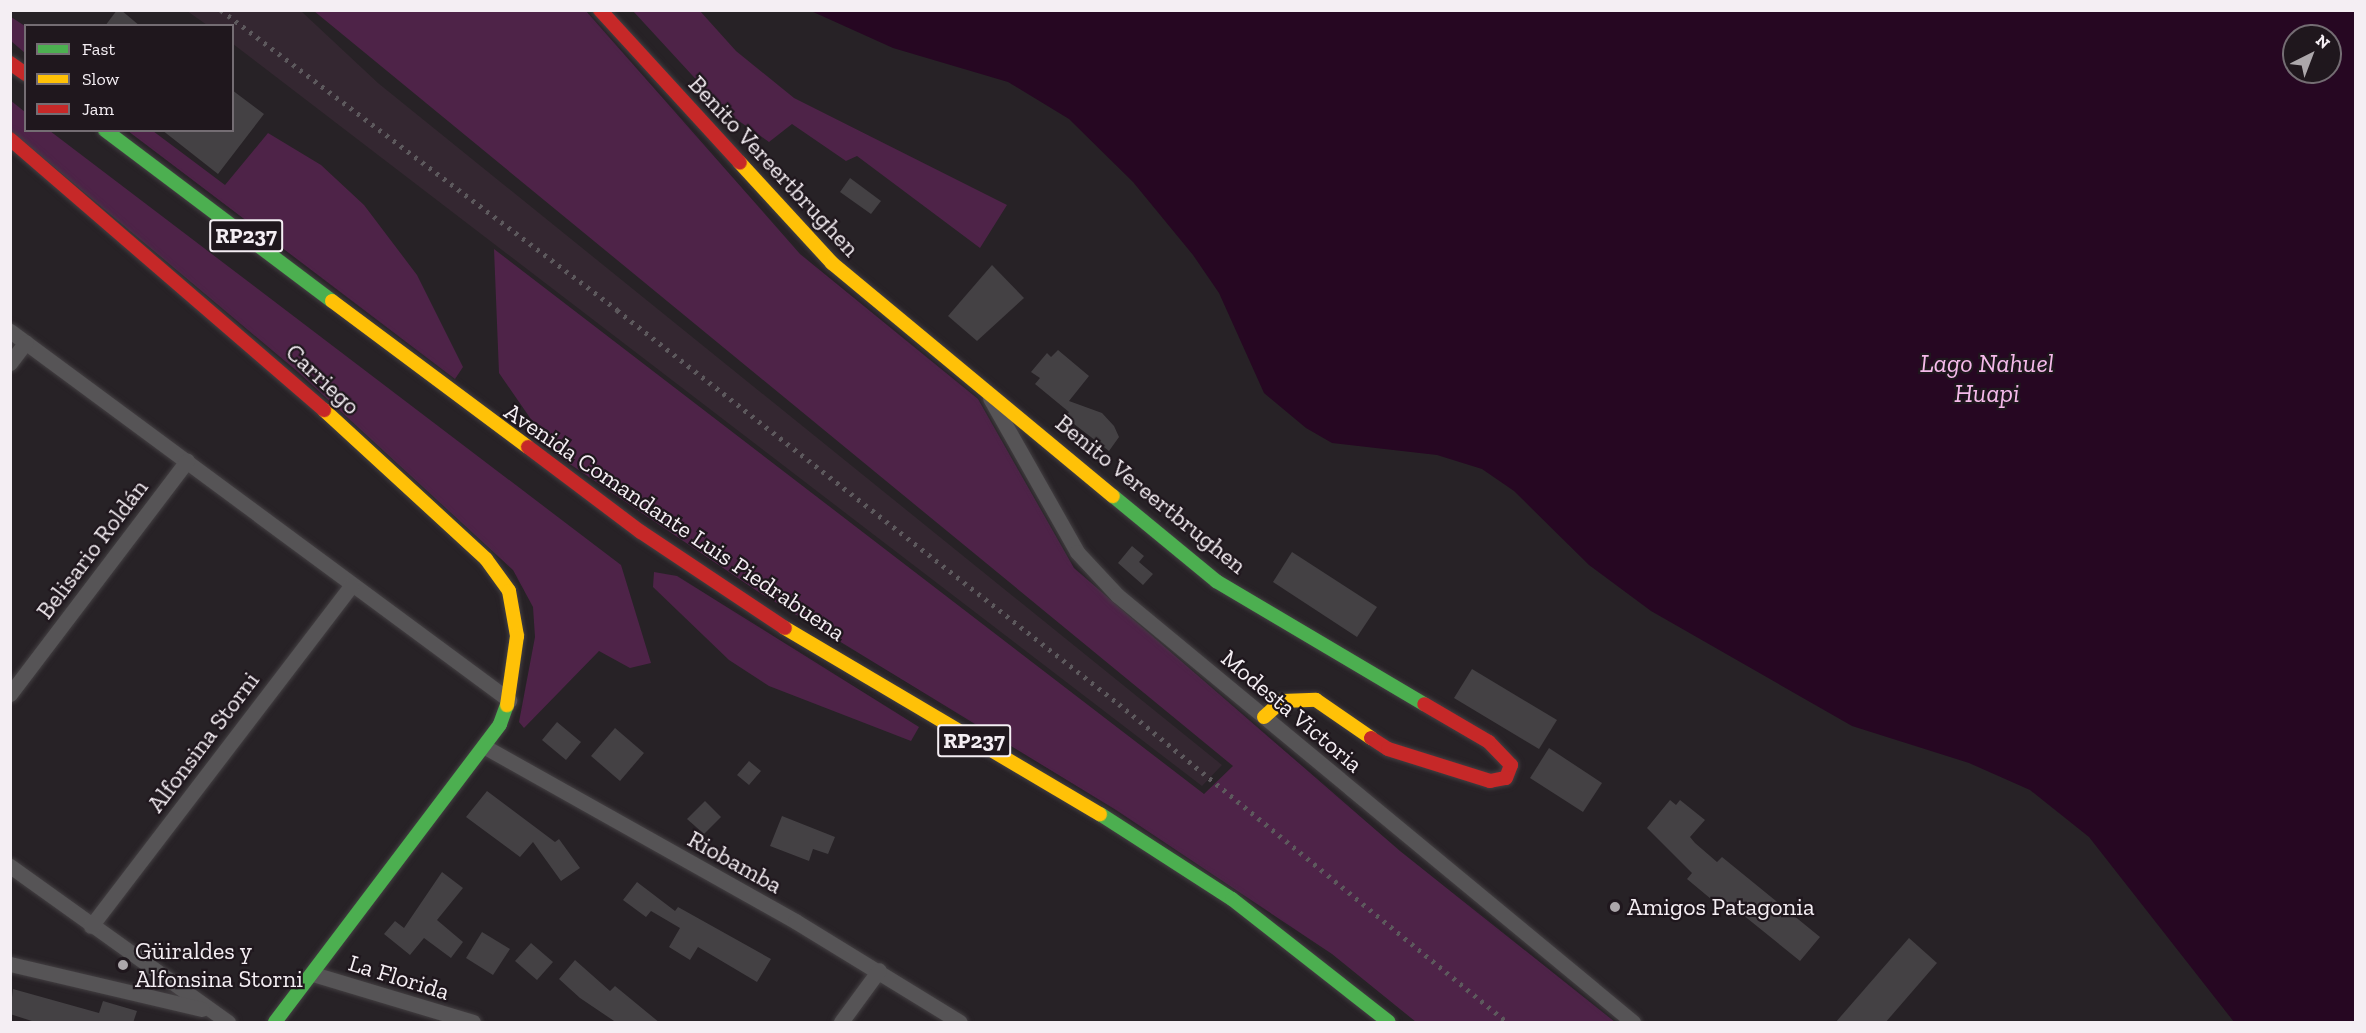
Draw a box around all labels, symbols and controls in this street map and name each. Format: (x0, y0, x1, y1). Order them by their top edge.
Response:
legend (24, 24, 234, 132)
north arrow (2282, 24, 2342, 84)
text: N (2312, 31, 2334, 53)
text: Fast (82, 38, 115, 60)
text: Slow (82, 68, 119, 90)
street label: Benito Vereertbrughen (682, 69, 866, 263)
text: Jam (82, 98, 114, 120)
road number: RP237 (208, 217, 284, 255)
street label: Carriego (280, 338, 366, 420)
water label: Lago Nahuel Huapi (1920, 348, 2054, 410)
street label: Avenida Comandante Luis Piedrabuena (499, 397, 851, 647)
street label: Benito Vereertbrughen (1050, 408, 1252, 580)
street label: Belisario Roldán (30, 474, 154, 624)
street label: Modesta Victoria (1215, 643, 1369, 779)
street label: Alfonsina Storni (141, 666, 265, 818)
road number: RP237 (936, 722, 1012, 760)
street label: Riobamba (683, 824, 787, 900)
place label: Amigos Patagonia (1627, 893, 1815, 921)
marker: Amigos Patagonia (1608, 900, 1622, 914)
place label: Güiraldes y Alfonsina Storni (135, 937, 303, 993)
street label: La Florida (345, 948, 453, 1006)
marker: Güiraldes y Alfonsina Storni (116, 958, 130, 972)

